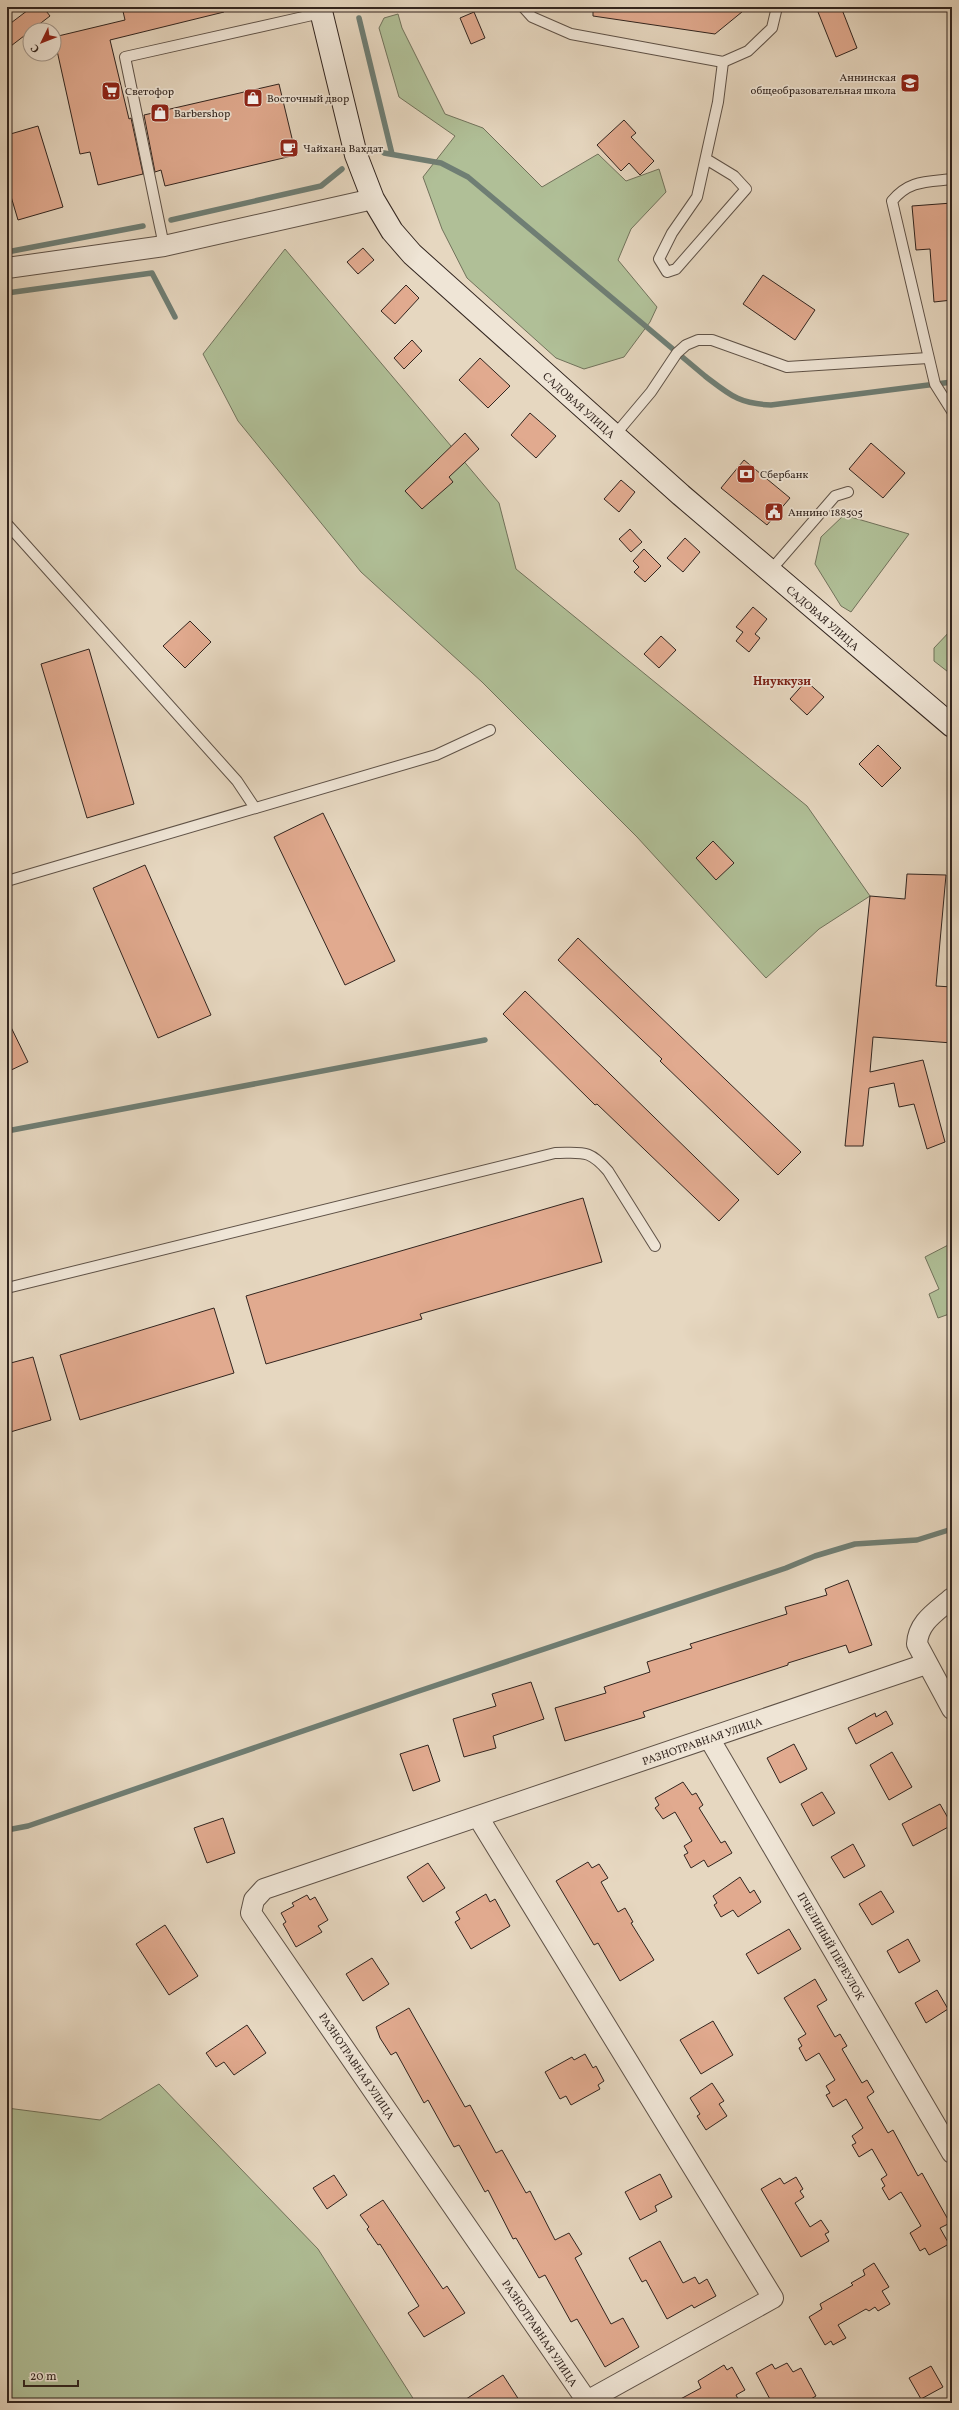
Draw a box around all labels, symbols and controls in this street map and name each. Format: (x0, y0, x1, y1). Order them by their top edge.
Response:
north arrow (22, 22, 62, 62)
text: С (28, 40, 44, 56)
place label: Аннинская общеобразовательная школа (751, 71, 897, 99)
school or university icon: Аннинская общеобразовательная школа (899, 72, 921, 94)
supermarket icon: Светофор (100, 80, 122, 102)
place label: Светофор (125, 85, 174, 100)
shop icon: Восточный двор (242, 87, 264, 109)
place label: Восточный двор (267, 92, 349, 107)
shop icon: Barbershop (149, 102, 171, 124)
place label: Barbershop (174, 107, 230, 122)
cafe icon: Чайхана Вахдат (278, 137, 300, 159)
place label: Чайхана Вахдат (303, 142, 384, 157)
street label: САДОВАЯ УЛИЦА (539, 370, 618, 443)
bank icon: Сбербанк (735, 463, 757, 485)
place label: Сбербанк (760, 468, 809, 483)
public building icon: Аннино 188505 (763, 501, 785, 523)
place label: Аннино 188505 (788, 506, 863, 521)
street label: САДОВАЯ УЛИЦА (782, 583, 862, 655)
district label: Ниуккузи (753, 674, 811, 690)
street label: РАЗНОТРАВНАЯ УЛИЦА (641, 1715, 765, 1770)
street label: ПЧЕЛИНЫЙ ПЕРЕУЛОК (793, 1890, 867, 2004)
street label: РАЗНОТРАВНАЯ УЛИЦА (314, 2010, 397, 2123)
street label: РАЗНОТРАВНАЯ УЛИЦА (497, 2277, 580, 2390)
scale bar (24, 2362, 78, 2388)
text: 20 m (30, 2369, 57, 2385)

